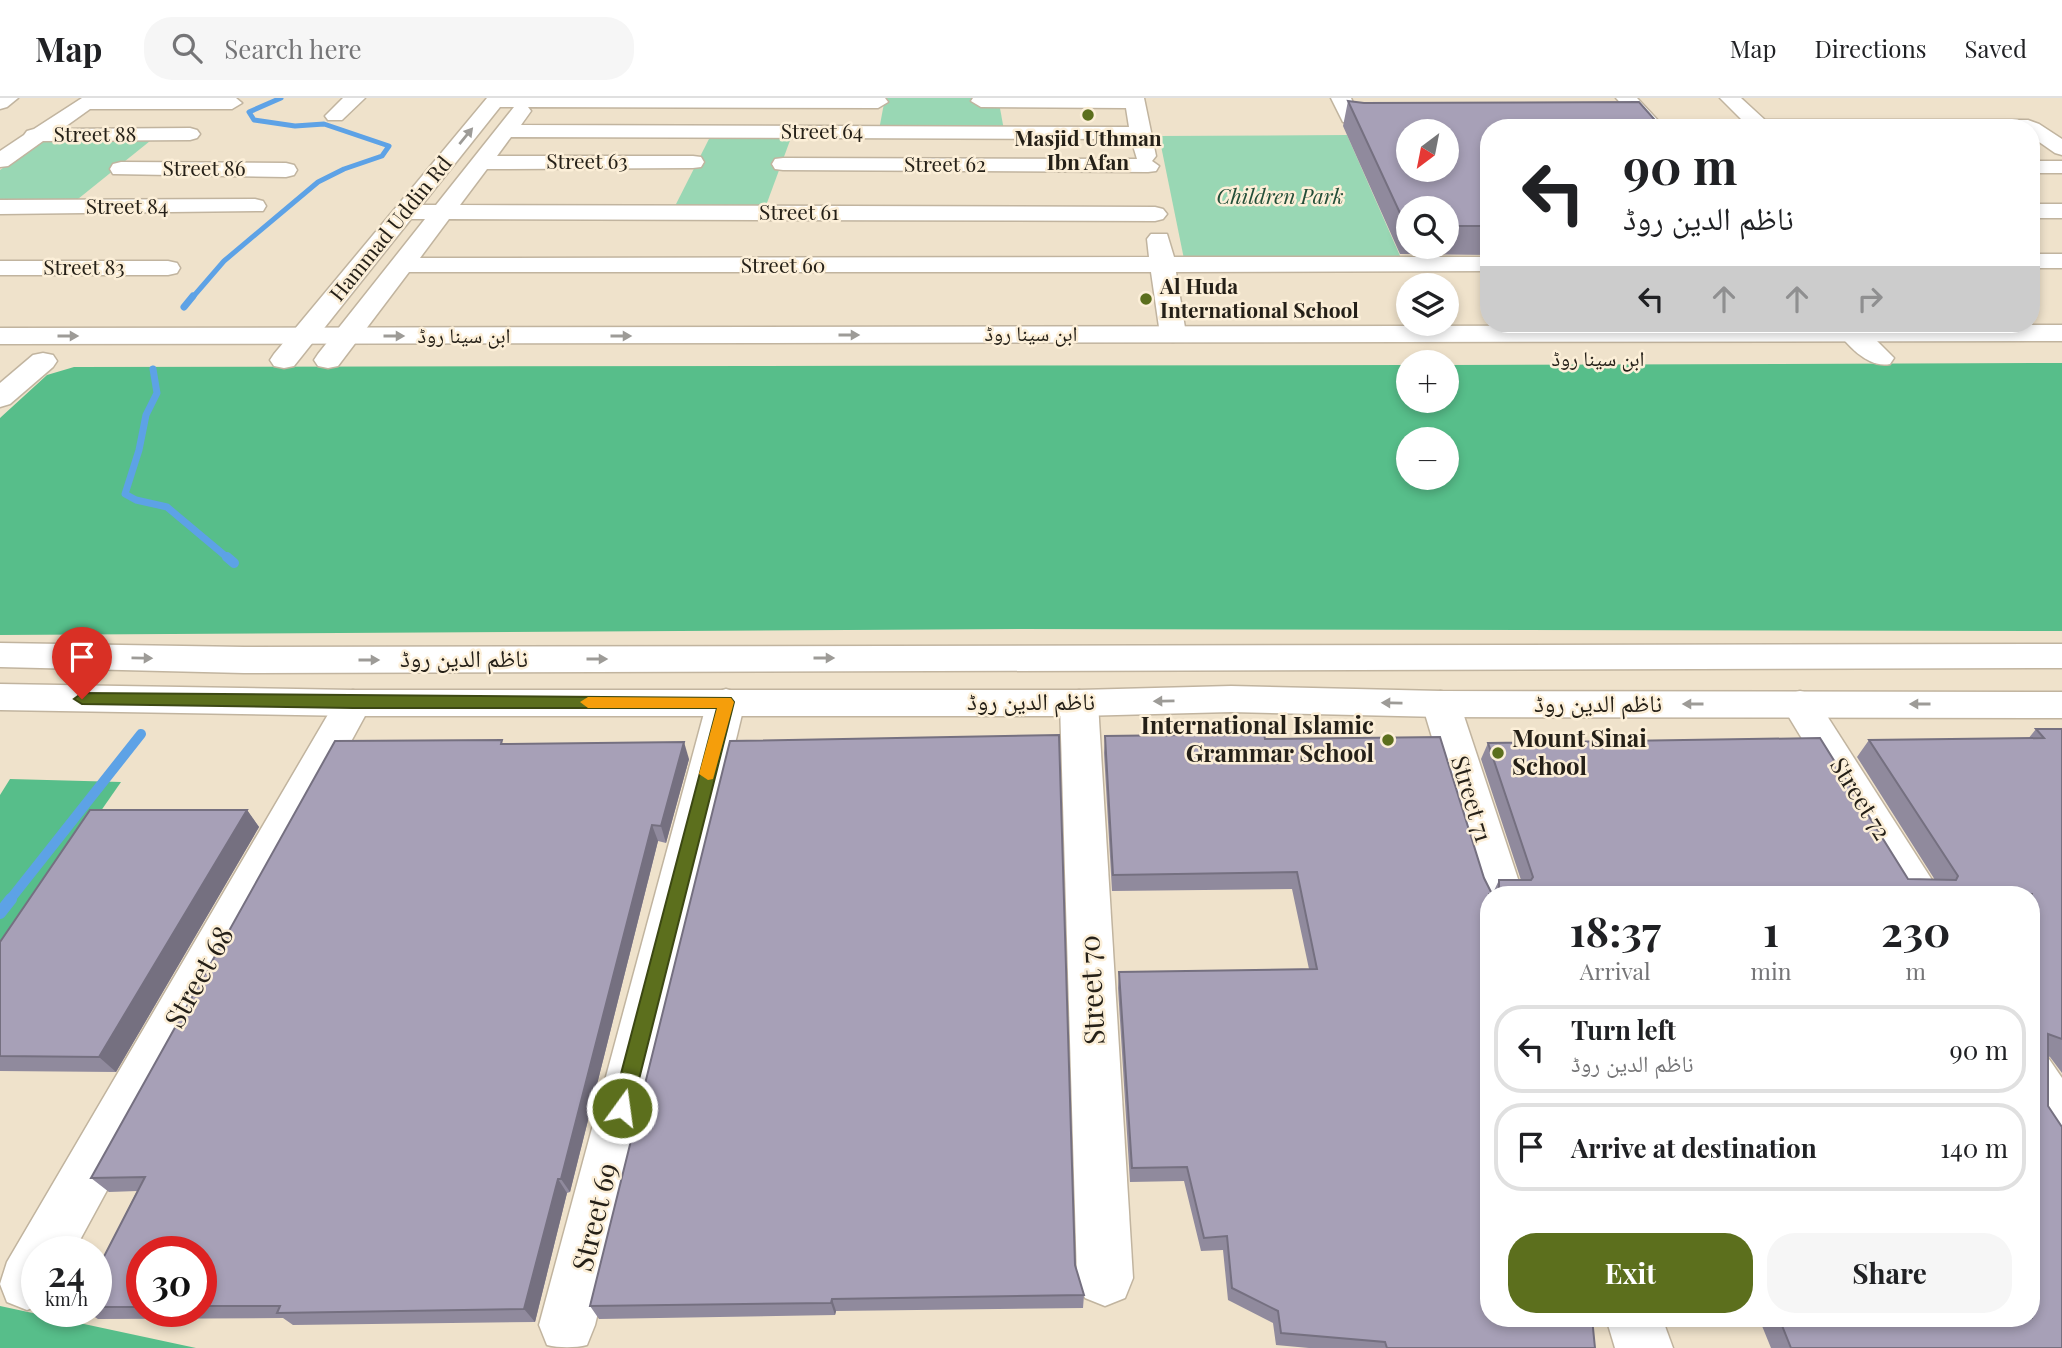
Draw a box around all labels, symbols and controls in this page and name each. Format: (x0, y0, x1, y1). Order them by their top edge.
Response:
search box (144, 17, 634, 80)
text: Map (35, 26, 102, 70)
icon: search (168, 29, 206, 67)
text: Search here (224, 31, 362, 66)
text: Map (1730, 32, 1776, 64)
text: Directions (1814, 32, 1927, 64)
text: Saved (1965, 32, 2027, 64)
marker: Masjid Uthman Ibn Afan (1080, 107, 1096, 123)
street label: Street 64 (781, 116, 863, 144)
street label: Street 88 (53, 119, 137, 147)
north arrow (1396, 119, 1460, 182)
map controls (1396, 119, 1459, 490)
place label: Masjid Uthman Ibn Afan (1014, 123, 1162, 175)
one-way arrow (458, 128, 473, 145)
text: 90 m (1623, 132, 1737, 197)
street label: Street 63 (546, 146, 628, 174)
icon: left (1508, 147, 1599, 238)
street label: Hammad Uddin Rd (322, 149, 457, 306)
street label: Street 62 (904, 149, 986, 177)
street label: Street 86 (162, 153, 246, 181)
park label: Children Park (1216, 181, 1344, 209)
street label: Street 84 (86, 191, 168, 219)
text: ناظم الدین روڈ (1623, 195, 1794, 238)
button: search (1396, 196, 1459, 259)
street label: Street 61 (759, 197, 839, 225)
street label: Street 60 (741, 250, 825, 278)
street label: Street 83 (43, 252, 125, 280)
place label: Al Huda International School (1159, 271, 1359, 323)
button: layers (1396, 273, 1459, 336)
icon: left (1632, 280, 1670, 318)
icon: ahead (1705, 280, 1743, 318)
icon: ahead (1778, 280, 1816, 318)
icon: right (1851, 280, 1889, 318)
marker: Al Huda International School (1138, 291, 1154, 307)
street label: ابن سینا روڈ (985, 318, 1077, 347)
street label: ابن سینا روڈ (418, 320, 510, 349)
one-way arrow (838, 329, 860, 341)
one-way arrow (57, 330, 79, 342)
one-way arrow (383, 330, 405, 342)
one-way arrow (610, 330, 632, 342)
street label: ابن سینا روڈ (1552, 343, 1644, 372)
button: + (1396, 350, 1459, 413)
button: − (1396, 427, 1459, 490)
pin (52, 627, 112, 699)
icon: arrive (63, 638, 101, 676)
street label: ناظم الدین روڈ (400, 641, 528, 675)
one-way arrow (131, 652, 153, 664)
one-way arrow (586, 653, 608, 665)
one-way arrow (813, 653, 835, 664)
one-way arrow (358, 654, 380, 666)
street label: ناظم الدین روڈ (967, 684, 1095, 718)
street label: ناظم الدین روڈ (1534, 686, 1662, 720)
one-way arrow (1153, 695, 1175, 706)
one-way arrow (1381, 697, 1403, 708)
one-way arrow (1682, 698, 1704, 710)
one-way arrow (1909, 698, 1931, 710)
place label: International Islamic Grammar School (1141, 708, 1375, 768)
place label: Mount Sinai School (1512, 721, 1647, 781)
marker: International Islamic Grammar School (1380, 732, 1396, 748)
marker: Mount Sinai School (1490, 745, 1506, 761)
street label: Street 71 (1445, 751, 1501, 846)
street label: Street 72 (1824, 751, 1899, 845)
text: 18:37 (1570, 902, 1661, 958)
text: 1 (1763, 902, 1779, 958)
text: 230 (1881, 902, 1950, 958)
street label: Street 68 (155, 919, 241, 1034)
street label: Street 70 (1069, 934, 1112, 1046)
text: Arrival (1580, 955, 1651, 986)
text: min (1750, 955, 1791, 986)
text: m (1905, 955, 1926, 986)
text: Turn left (1571, 1012, 1676, 1047)
icon: left (1512, 1030, 1550, 1068)
text: 90 m (1950, 1032, 2008, 1067)
text: ناظم الدین روڈ (1571, 1047, 1694, 1078)
position arrow (585, 1071, 659, 1145)
icon: arrive (1512, 1128, 1550, 1166)
text: Arrive at destination (1571, 1130, 1817, 1165)
text: 140 m (1940, 1130, 2008, 1165)
street label: Street 69 (562, 1159, 625, 1275)
button: Exit (1508, 1233, 1753, 1313)
button: Share (1767, 1233, 2012, 1313)
speed limit sign: 30 (126, 1236, 217, 1327)
text: 24 (48, 1249, 85, 1296)
text: km/h (45, 1287, 88, 1311)

